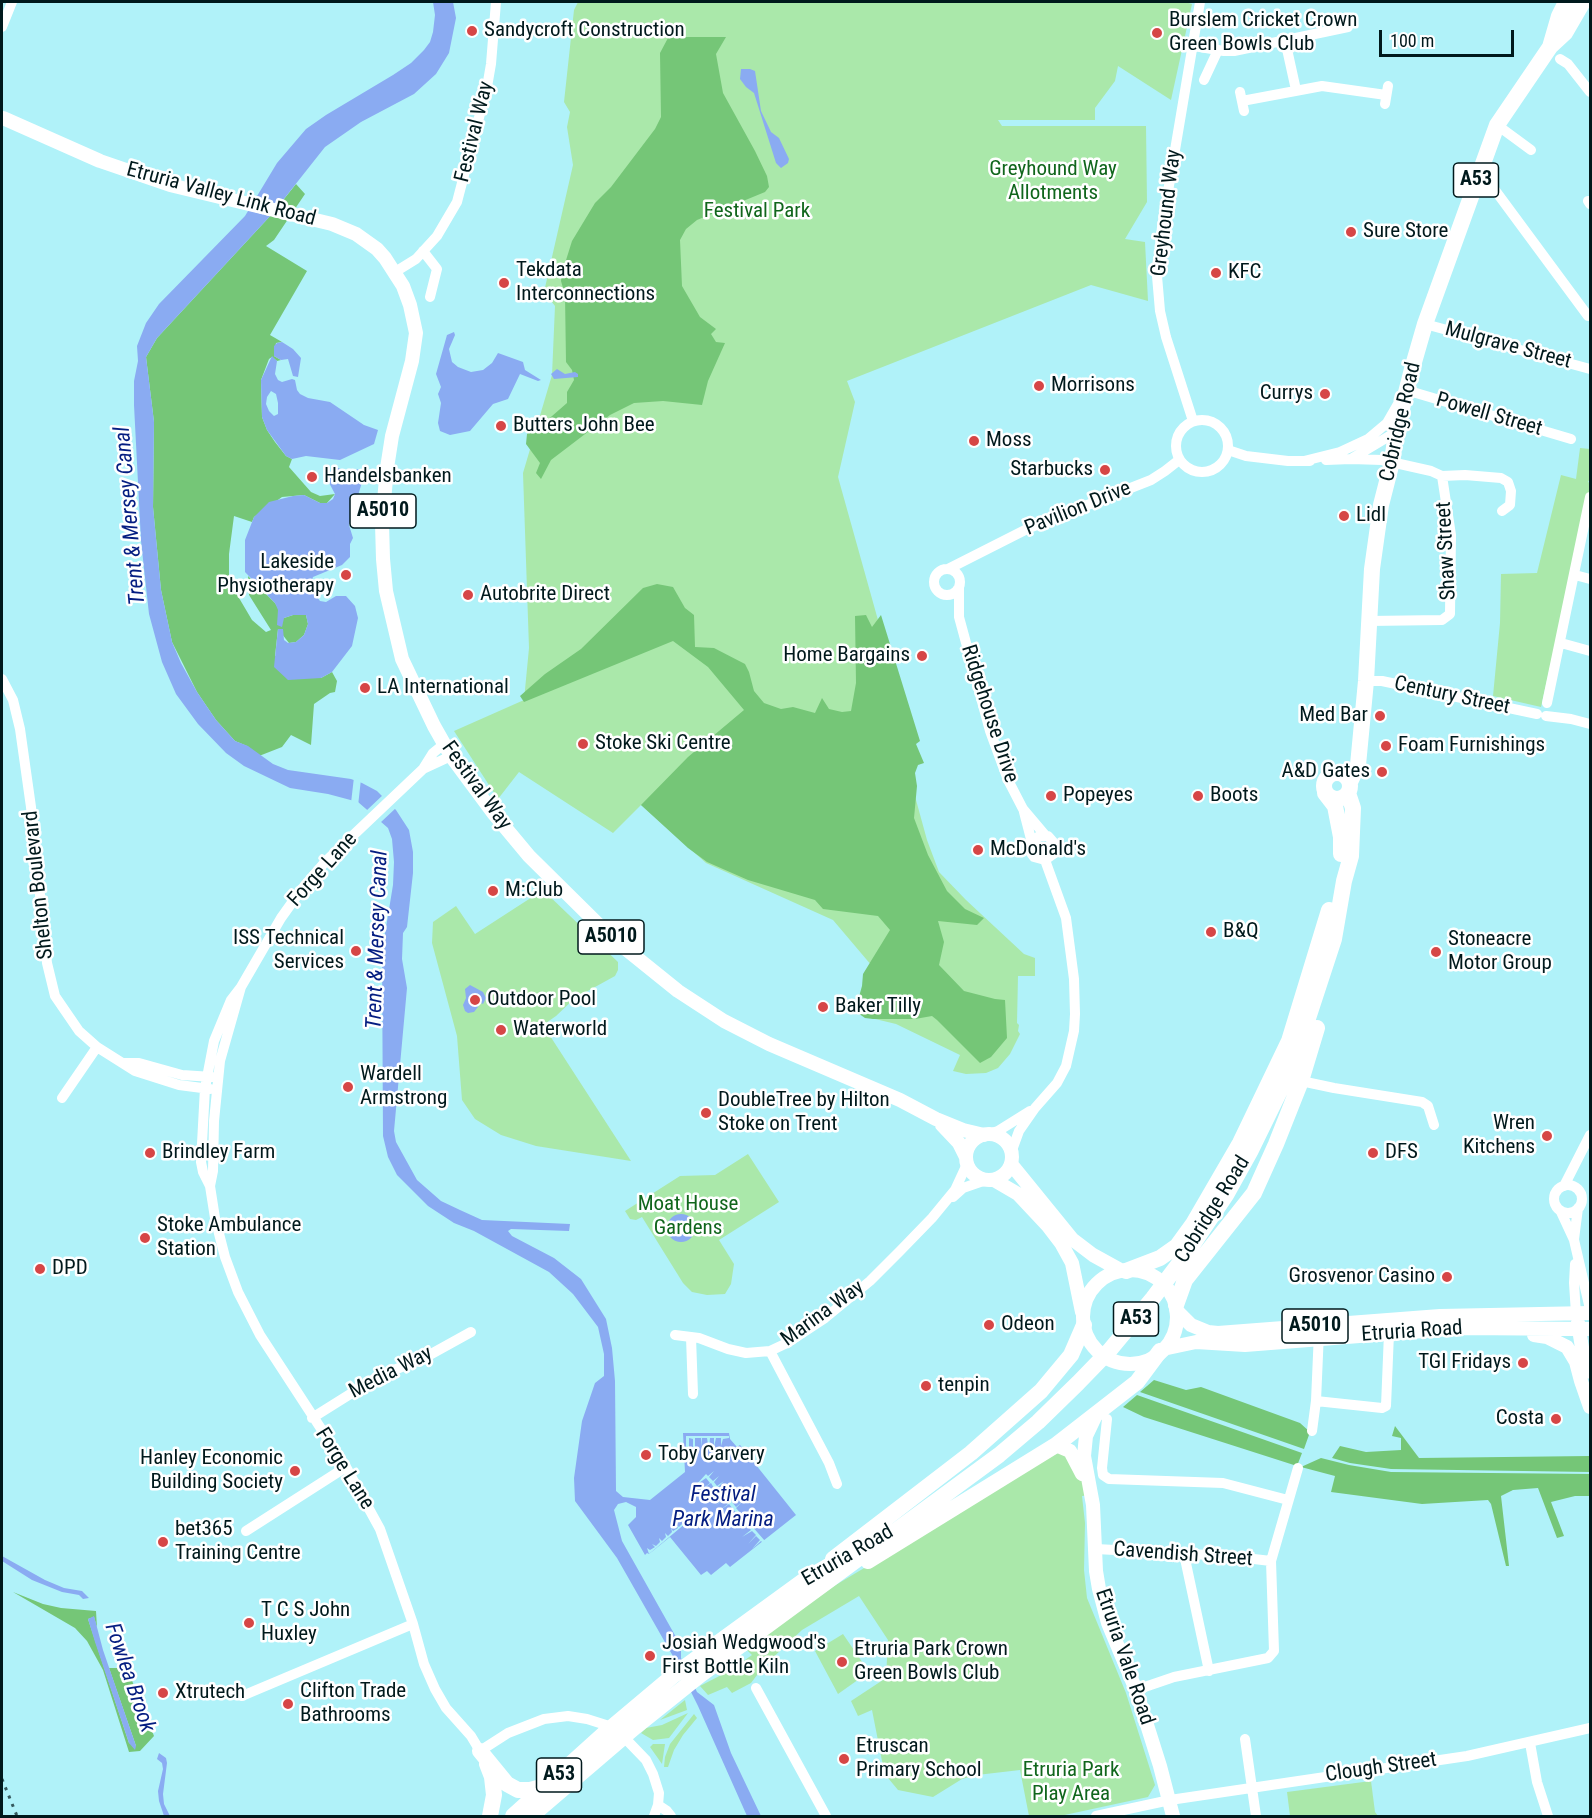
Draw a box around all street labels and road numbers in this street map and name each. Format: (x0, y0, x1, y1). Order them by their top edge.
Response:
street label: Festival Way (450, 79, 500, 185)
street label: Greyhound Way (1147, 148, 1187, 278)
street label: Etruria Valley Link Road (124, 158, 318, 232)
road number: A53 (1454, 163, 1498, 197)
street label: Mulgrave Street (1442, 317, 1574, 375)
street label: Cobridge Road (1375, 360, 1427, 484)
street label: Powell Street (1433, 388, 1545, 442)
street label: Pavilion Drive (1021, 476, 1135, 542)
road number: A5010 (350, 494, 416, 528)
street label: Shaw Street (1432, 501, 1462, 601)
street label: Ridgehouse Drive (955, 642, 1023, 786)
street label: Century Street (1392, 671, 1512, 721)
street label: Festival Way (435, 737, 517, 835)
street label: Shelton Boulevard (19, 809, 59, 961)
street label: Forge Lane (283, 827, 363, 913)
road number: A5010 (578, 920, 644, 954)
street label: Cobridge Road (1170, 1152, 1256, 1268)
street label: Marina Way (777, 1275, 869, 1353)
road number: A53 (1114, 1302, 1158, 1336)
road number: A5010 (1282, 1309, 1348, 1343)
street label: Etruria Road (1361, 1316, 1463, 1348)
street label: Media Way (345, 1341, 437, 1405)
street label: Forge Lane (309, 1423, 379, 1515)
street label: Etruria Road (798, 1520, 898, 1592)
street label: Cavendish Street (1112, 1538, 1254, 1572)
street label: Etruria Vale Road (1089, 1586, 1159, 1728)
street label: Clough Street (1324, 1748, 1438, 1788)
road number: A53 (536, 1758, 582, 1792)

